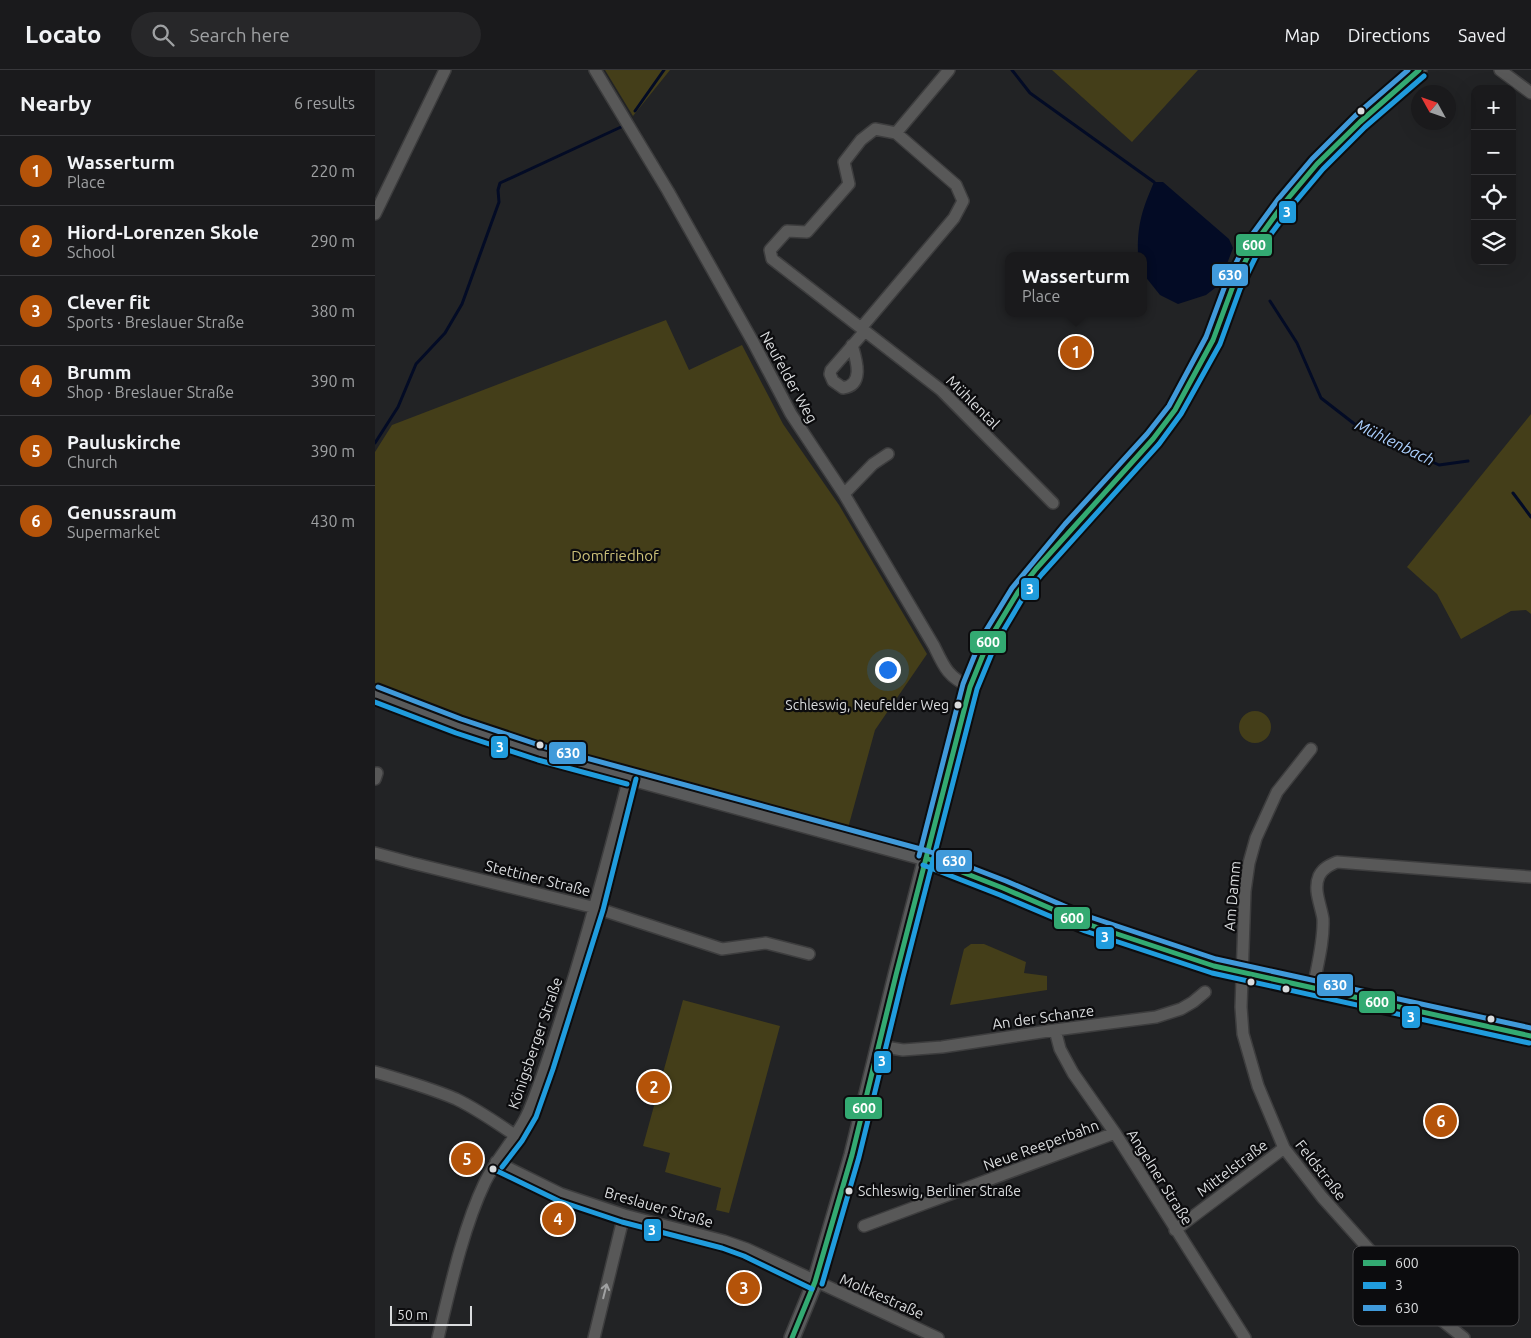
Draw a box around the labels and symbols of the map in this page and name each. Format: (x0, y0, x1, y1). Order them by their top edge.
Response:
north arrow (1411, 85, 1456, 130)
unlabelled marker (1356, 106, 1366, 116)
line badge: 3 (1278, 200, 1297, 224)
text: 3 (1283, 204, 1291, 220)
line badge: 600 (1235, 233, 1273, 257)
text: 600 (1242, 237, 1266, 253)
line badge: 630 (1211, 263, 1249, 287)
text: 630 (1218, 267, 1242, 283)
street label: Neufelder Weg (757, 328, 821, 426)
pin: 1 (1060, 333, 1092, 371)
street label: Mühlental (943, 372, 1003, 432)
water label: Mühlenbach (1352, 415, 1438, 469)
park label: Domfriedhof (571, 547, 659, 564)
line badge: 3 (1020, 577, 1040, 601)
text: 3 (1026, 581, 1034, 597)
line badge: 600 (969, 630, 1007, 654)
text: 600 (976, 634, 1000, 650)
your location (875, 657, 901, 683)
place label: Schleswig, Neufelder Weg (785, 697, 949, 713)
marker: Schleswig, Neufelder Weg (953, 700, 963, 710)
line badge: 3 (490, 735, 509, 759)
text: 3 (496, 739, 504, 755)
unlabelled marker (535, 740, 545, 750)
line badge: 630 (548, 741, 587, 765)
text: 630 (556, 745, 580, 761)
line badge: 630 (935, 849, 973, 873)
text: 630 (942, 853, 966, 869)
street label: Stettiner Straße (484, 857, 592, 899)
street label: Am Damm (1220, 860, 1244, 932)
line badge: 600 (1053, 906, 1091, 930)
text: 600 (1060, 910, 1084, 926)
line badge: 3 (1095, 926, 1115, 950)
text: 3 (1101, 929, 1109, 945)
line badge: 630 (1316, 973, 1354, 997)
street label: Königsberger Straße (504, 975, 566, 1111)
unlabelled marker (1246, 977, 1256, 987)
text: 630 (1323, 977, 1347, 993)
unlabelled marker (1281, 984, 1291, 994)
line badge: 600 (1358, 990, 1396, 1014)
text: 600 (1365, 994, 1389, 1010)
street label: An der Schanze (991, 1001, 1095, 1033)
line badge: 3 (1401, 1005, 1421, 1029)
text: 3 (1407, 1009, 1415, 1025)
unlabelled marker (1486, 1014, 1496, 1024)
line badge: 3 (873, 1050, 892, 1074)
text: 3 (878, 1053, 886, 1069)
pin: 2 (638, 1068, 670, 1106)
line badge: 600 (844, 1096, 883, 1120)
text: 600 (852, 1100, 876, 1116)
pin: 6 (1425, 1102, 1457, 1140)
street label: Neue Reeperbahn (981, 1116, 1101, 1174)
street label: Angelner Straße (1124, 1126, 1196, 1228)
street label: Mittelstraße (1193, 1136, 1271, 1200)
street label: Feldstraße (1292, 1136, 1350, 1204)
pin: 5 (451, 1140, 483, 1178)
unlabelled marker (488, 1164, 498, 1174)
street label: Breslauer Straße (603, 1183, 715, 1231)
place label: Schleswig, Berliner Straße (858, 1183, 1021, 1199)
marker: Schleswig, Berliner Straße (844, 1186, 854, 1196)
pin: 4 (542, 1200, 574, 1238)
line badge: 3 (643, 1218, 662, 1242)
text: 3 (648, 1222, 656, 1238)
legend (1353, 1246, 1519, 1326)
text: 600 (1395, 1255, 1419, 1271)
pin: 3 (728, 1269, 760, 1307)
street label: Moltkestraße (837, 1270, 927, 1322)
text: 3 (1395, 1277, 1403, 1293)
one-way arrow (601, 1283, 611, 1299)
text: 630 (1395, 1300, 1419, 1316)
scale bar (390, 1303, 473, 1326)

